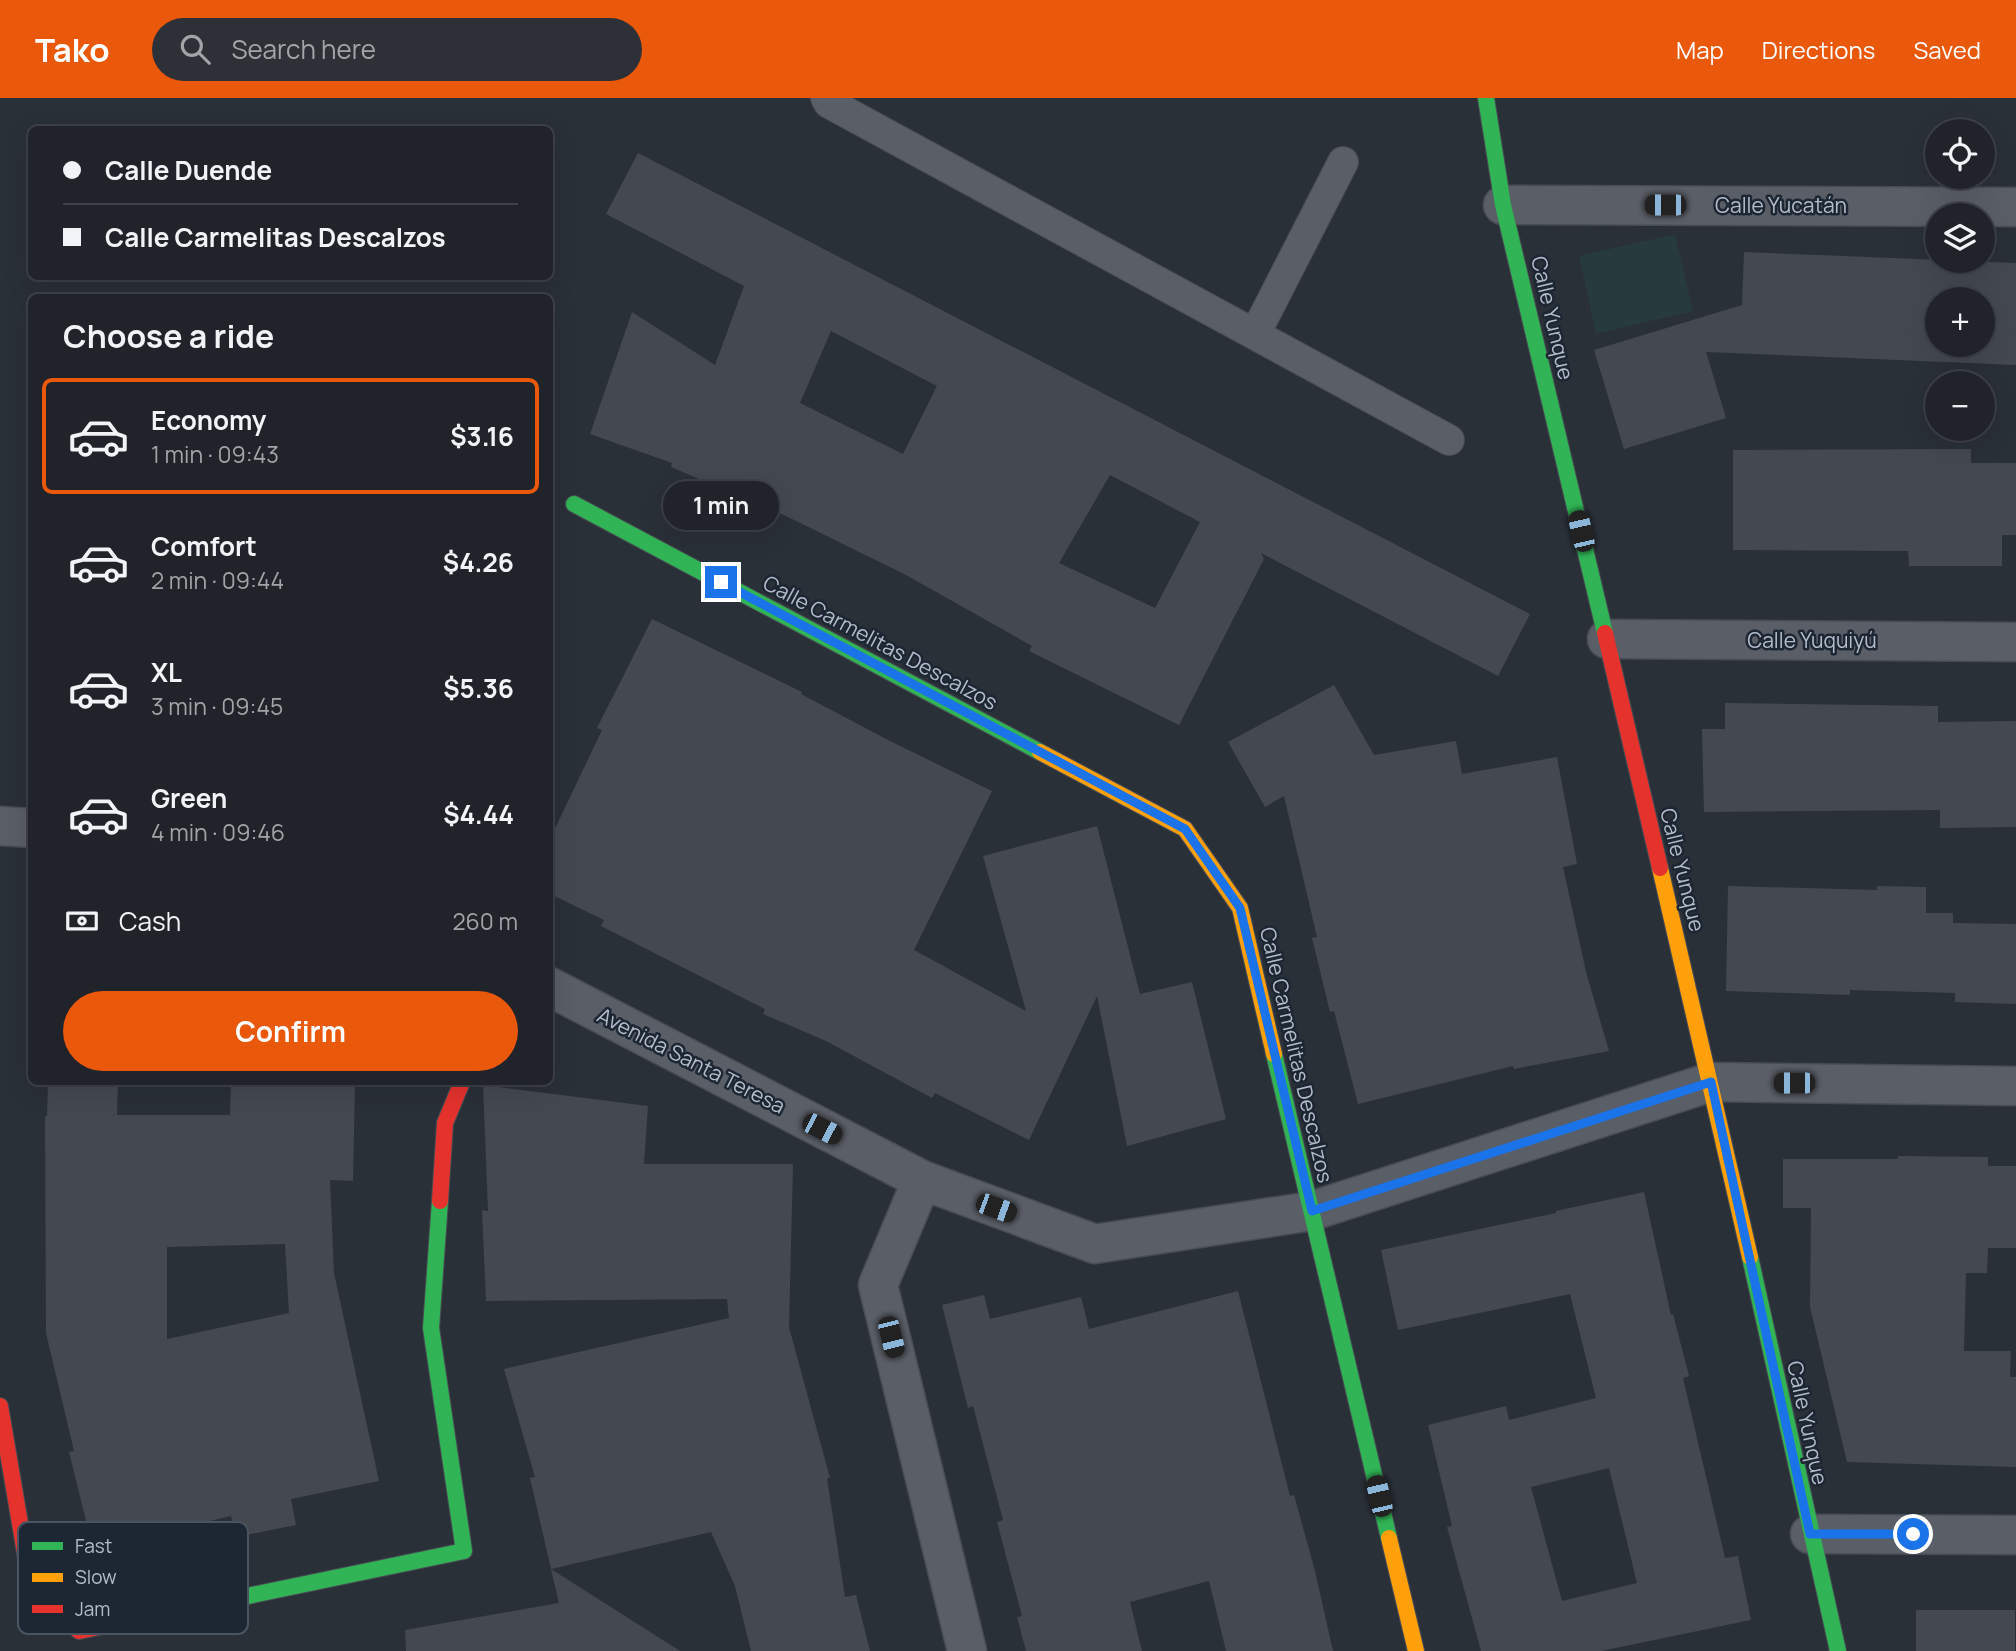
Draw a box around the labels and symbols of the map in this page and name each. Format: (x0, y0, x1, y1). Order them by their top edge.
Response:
street label: Calle Yucatán (1715, 191, 1847, 219)
car (1645, 195, 1687, 216)
street label: Calle Yunque (1525, 253, 1581, 382)
callout: 1 min (663, 480, 779, 530)
car (1567, 508, 1596, 554)
route end (705, 566, 737, 598)
street label: Calle Carmelitas Descalzos (758, 568, 1002, 716)
street label: Calle Yuquiyú (1747, 626, 1877, 654)
street label: Calle Yunque (1654, 805, 1712, 934)
street label: Calle Carmelitas Descalzos (1254, 924, 1340, 1185)
street label: Avenida Santa Teresa (593, 1001, 790, 1120)
car (1774, 1073, 1816, 1094)
car (799, 1110, 846, 1148)
car (973, 1191, 1020, 1225)
car (876, 1314, 907, 1360)
street label: Calle Yunque (1781, 1358, 1835, 1487)
car (1365, 1473, 1394, 1519)
route start (1897, 1518, 1929, 1550)
legend (18, 1522, 248, 1634)
text: Fast (75, 1533, 112, 1559)
text: Slow (75, 1564, 117, 1590)
text: Jam (75, 1596, 110, 1622)

